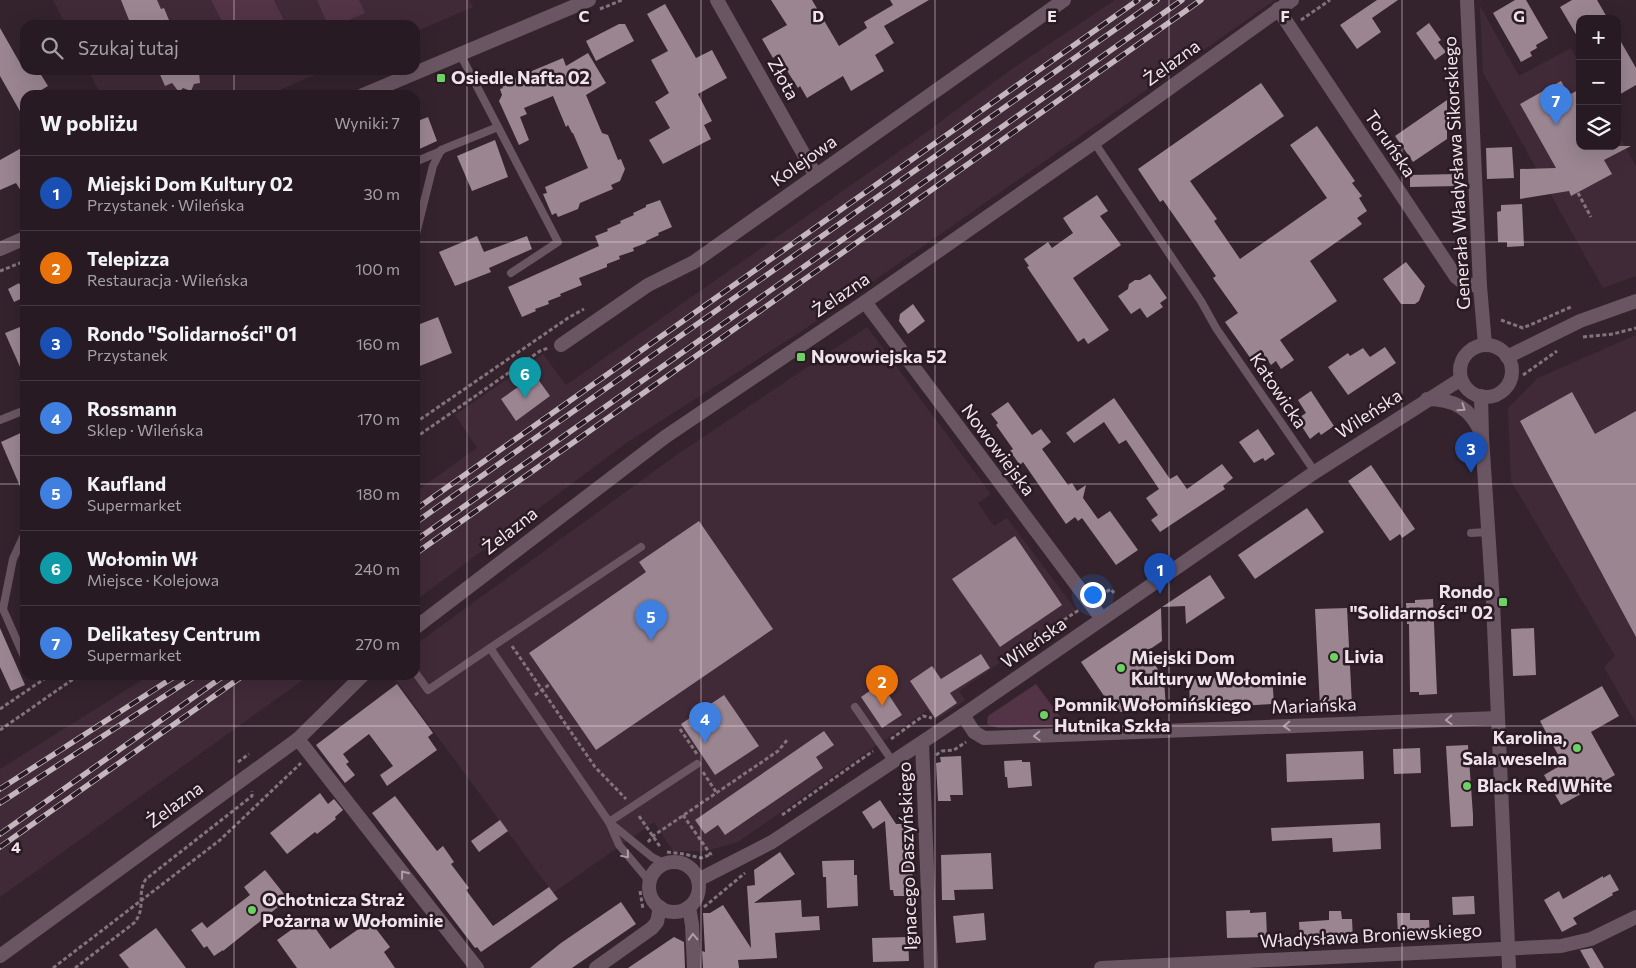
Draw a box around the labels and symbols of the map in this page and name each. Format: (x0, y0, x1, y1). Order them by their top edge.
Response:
text: C (579, 6, 590, 25)
text: D (812, 6, 824, 25)
text: E (1047, 6, 1057, 25)
text: F (1280, 6, 1290, 25)
text: G (1513, 6, 1525, 25)
street label: Żelazna (1139, 34, 1204, 90)
street label: Generała Władysława Sikorskiego (1438, 36, 1474, 311)
street label: Złota (763, 54, 804, 103)
place label: Osiedle Nafta 02 (451, 66, 590, 88)
marker: Osiedle Nafta 02 (435, 72, 447, 84)
pin: 7 (1540, 84, 1572, 125)
street label: Toruńska (1361, 106, 1421, 181)
street label: Kolejowa (766, 130, 840, 191)
street label: Żelazna (808, 267, 873, 321)
place label: Nowowiejska 52 (811, 345, 947, 367)
street label: Katowicka (1246, 349, 1312, 432)
marker: Nowowiejska 52 (795, 351, 807, 363)
pin: 6 (509, 357, 541, 398)
street label: Wileńska (1331, 384, 1406, 443)
street label: Nowowiejska (957, 399, 1040, 500)
one-way arrow (1456, 402, 1465, 411)
pin: 3 (1455, 432, 1487, 473)
street label: Żelazna (477, 502, 541, 559)
pin: 1 (1144, 553, 1176, 594)
place label: Rondo "Solidarności" 02 (1350, 580, 1493, 623)
your location (1080, 582, 1106, 608)
marker: Rondo "Solidarności" 02 (1497, 596, 1509, 608)
pin: 5 (635, 600, 667, 641)
street label: Wileńska (997, 612, 1070, 673)
place label: Livia (1344, 645, 1384, 667)
place label: Miejski Dom Kultury w Wołominie (1131, 646, 1307, 689)
marker: Livia (1328, 651, 1340, 663)
marker: Miejski Dom Kultury w Wołominie (1115, 662, 1127, 674)
pin: 2 (866, 665, 898, 706)
place label: Pomnik Wołomińskiego Hutnika Szkła (1054, 693, 1252, 736)
street label: Mariańska (1271, 693, 1357, 717)
pin: 4 (689, 702, 721, 743)
marker: Pomnik Wołomińskiego Hutnika Szkła (1038, 709, 1050, 721)
one-way arrow (1445, 715, 1453, 725)
one-way arrow (1283, 721, 1291, 732)
place label: Karolina, Sala weselna (1462, 726, 1567, 769)
one-way arrow (1033, 730, 1041, 741)
marker: Karolina, Sala weselna (1571, 742, 1583, 754)
street label: Ignacego Daszyńskiego (893, 761, 921, 951)
place label: Black Red White (1477, 774, 1612, 796)
street label: Żelazna (142, 776, 207, 832)
marker: Black Red White (1461, 780, 1473, 792)
text: 4 (11, 837, 21, 856)
one-way arrow (621, 849, 630, 858)
one-way arrow (401, 871, 409, 880)
place label: Ochotnicza Straż Pożarna w Wołominie (262, 888, 443, 931)
marker: Ochotnicza Straż Pożarna w Wołominie (246, 904, 258, 916)
street label: Władysława Broniewskiego (1259, 918, 1483, 952)
one-way arrow (687, 933, 698, 941)

